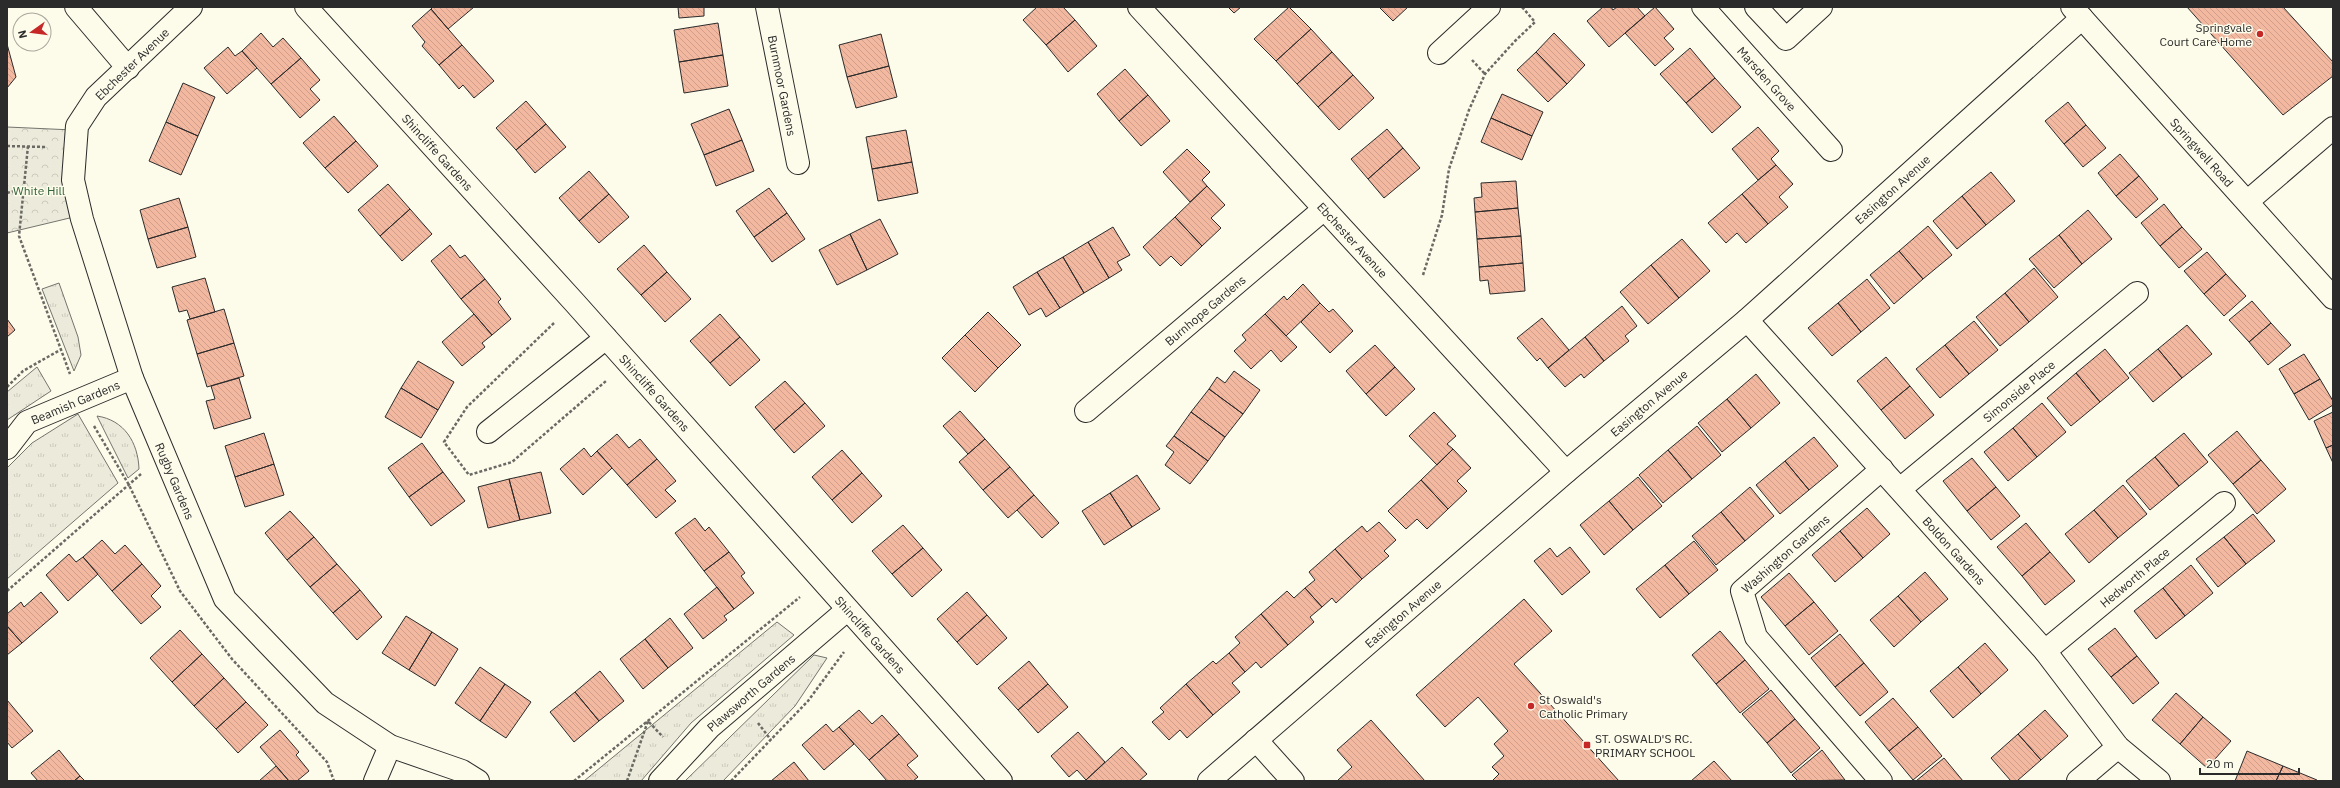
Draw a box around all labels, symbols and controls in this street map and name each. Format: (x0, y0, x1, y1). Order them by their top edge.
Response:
north arrow (12, 12, 52, 52)
place label: Springvale Court Care Home (2160, 20, 2252, 49)
street label: Ebchester Avenue (92, 25, 172, 103)
text: N (15, 29, 30, 40)
marker: Springvale Court Care Home (2255, 29, 2265, 39)
street label: Burnmoor Gardens (765, 34, 800, 137)
street label: Marsden Grove (1734, 43, 1800, 114)
street label: Shincliffe Gardens (399, 111, 477, 194)
street label: Springwell Road (2167, 115, 2237, 190)
street label: Easington Avenue (1851, 151, 1933, 227)
park label: White Hill (13, 183, 65, 198)
street label: Ebchester Avenue (1314, 199, 1391, 281)
street label: Burnhope Gardens (1161, 271, 1248, 349)
street label: Shincliffe Gardens (616, 351, 693, 434)
street label: Simonside Place (1980, 357, 2058, 425)
street label: Easington Avenue (1607, 366, 1691, 439)
street label: Beamish Gardens (28, 376, 122, 427)
street label: Rugby Gardens (152, 440, 198, 522)
street label: Washington Gardens (1738, 511, 1832, 596)
street label: Boldon Gardens (1920, 513, 1989, 588)
street label: Hedworth Place (2097, 544, 2173, 610)
street label: Easington Avenue (1361, 576, 1444, 651)
street label: Shincliffe Gardens (832, 593, 909, 676)
street label: Plawsworth Gardens (703, 650, 798, 734)
place label: St Oswald's Catholic Primary (1539, 692, 1628, 721)
marker: St Oswald's Catholic Primary (1526, 701, 1536, 711)
place label: ST. OSWALD'S RC. PRIMARY SCHOOL (1595, 731, 1695, 760)
marker: ST. OSWALD'S RC. PRIMARY SCHOOL (1582, 740, 1592, 750)
scale bar (2200, 750, 2299, 776)
text: 20 m (2206, 756, 2234, 771)

